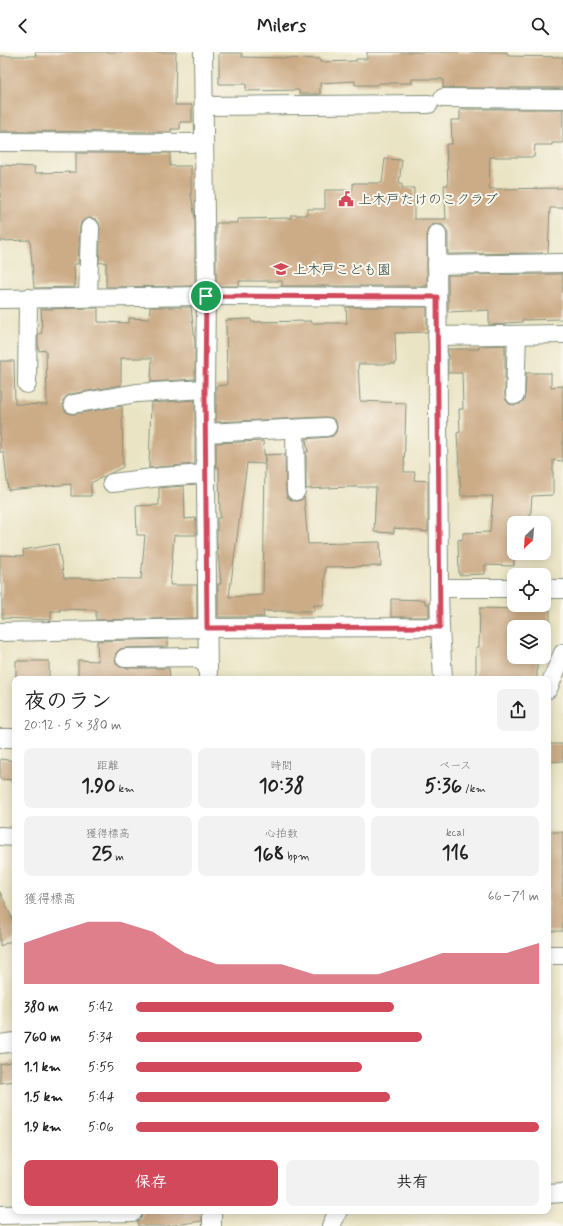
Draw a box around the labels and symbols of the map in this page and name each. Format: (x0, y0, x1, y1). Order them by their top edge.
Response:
public building icon: 上木戸たけのこクラブ (337, 190, 355, 208)
place label: 上木戸たけのこクラブ (358, 191, 498, 209)
school or university icon: 上木戸こども園 (272, 260, 290, 278)
place label: 上木戸こども園 (293, 261, 391, 279)
pin (189, 279, 223, 313)
north arrow (507, 516, 551, 560)

